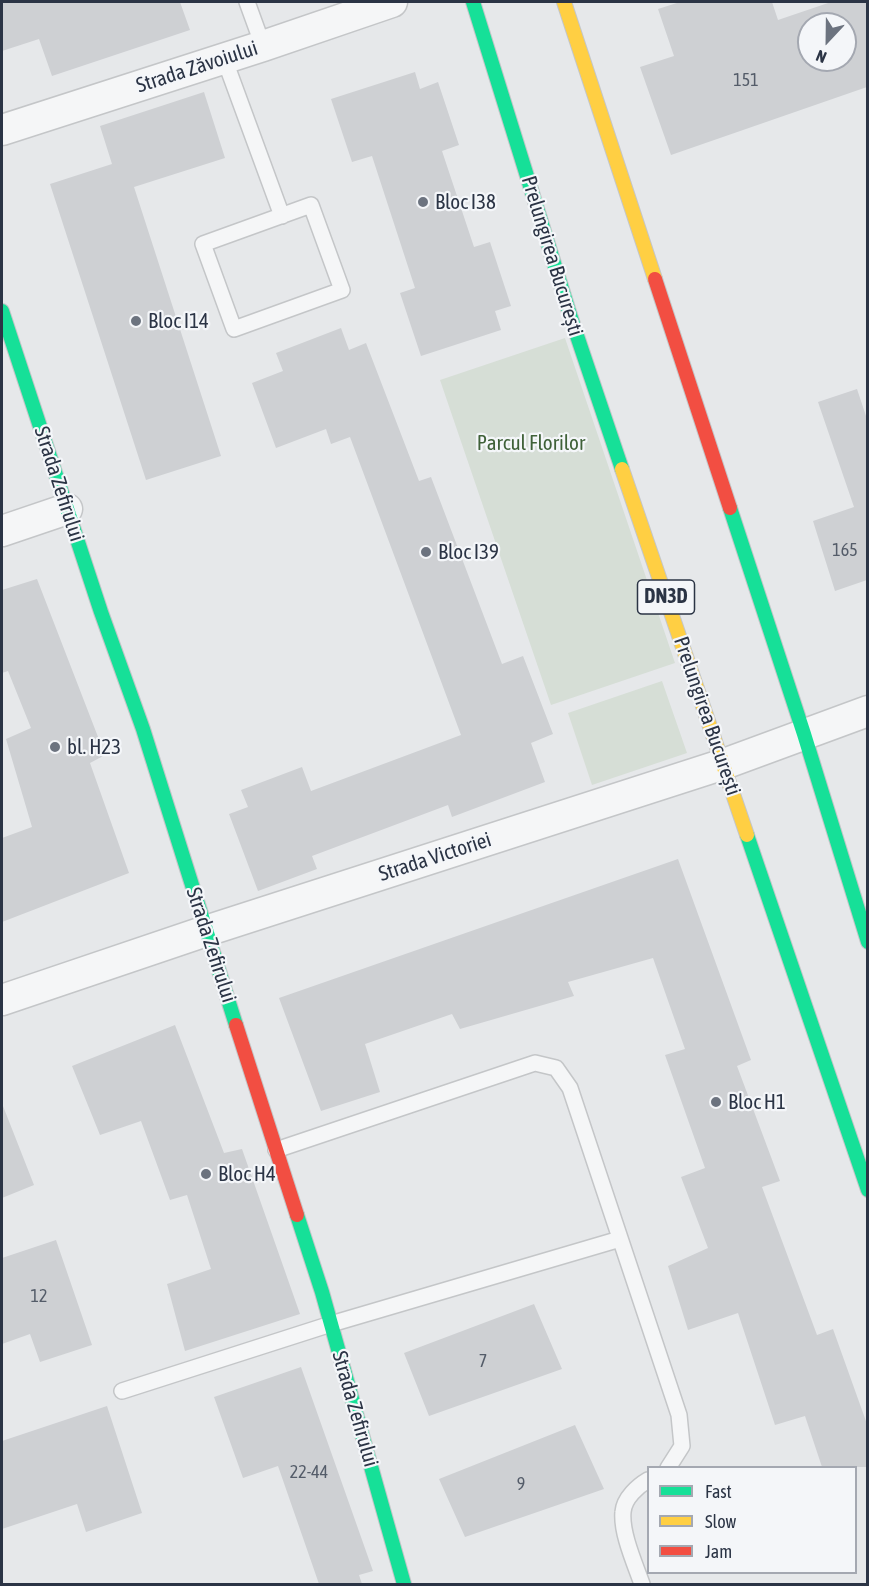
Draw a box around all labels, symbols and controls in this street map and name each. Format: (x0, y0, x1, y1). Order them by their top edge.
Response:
north arrow (797, 12, 857, 72)
street label: Strada Zăvoiului (133, 36, 261, 98)
text: N (813, 47, 829, 67)
house number: 151 (733, 69, 759, 91)
street label: Prelungirea București (516, 173, 588, 339)
place label: Bloc I38 (435, 189, 496, 215)
marker: Bloc I38 (416, 195, 430, 209)
place label: Bloc I14 (148, 308, 209, 334)
marker: Bloc I14 (129, 314, 143, 328)
street label: Strada Zefirului (29, 423, 89, 545)
park label: Parcul Florilor (477, 430, 585, 456)
place label: Bloc I39 (438, 539, 499, 565)
house number: 165 (832, 539, 858, 561)
marker: Bloc I39 (419, 545, 433, 559)
road number: DN3D (638, 580, 694, 614)
street label: Prelungirea București (668, 633, 746, 799)
place label: bl. H23 (67, 734, 121, 760)
marker: bl. H23 (48, 740, 62, 754)
street label: Strada Victoriei (375, 827, 495, 887)
street label: Strada Zefirului (181, 884, 241, 1006)
place label: Bloc H1 (728, 1089, 786, 1115)
marker: Bloc H1 (709, 1095, 723, 1109)
place label: Bloc H4 (218, 1161, 276, 1187)
marker: Bloc H4 (199, 1167, 213, 1181)
house number: 12 (31, 1285, 47, 1307)
street label: Strada Zefirului (326, 1348, 384, 1470)
house number: 7 (479, 1350, 487, 1372)
house number: 22-44 (290, 1461, 328, 1483)
legend (647, 1466, 857, 1574)
house number: 9 (517, 1473, 525, 1495)
text: Fast (705, 1481, 732, 1502)
text: Slow (705, 1511, 736, 1532)
text: Jam (705, 1541, 732, 1562)

